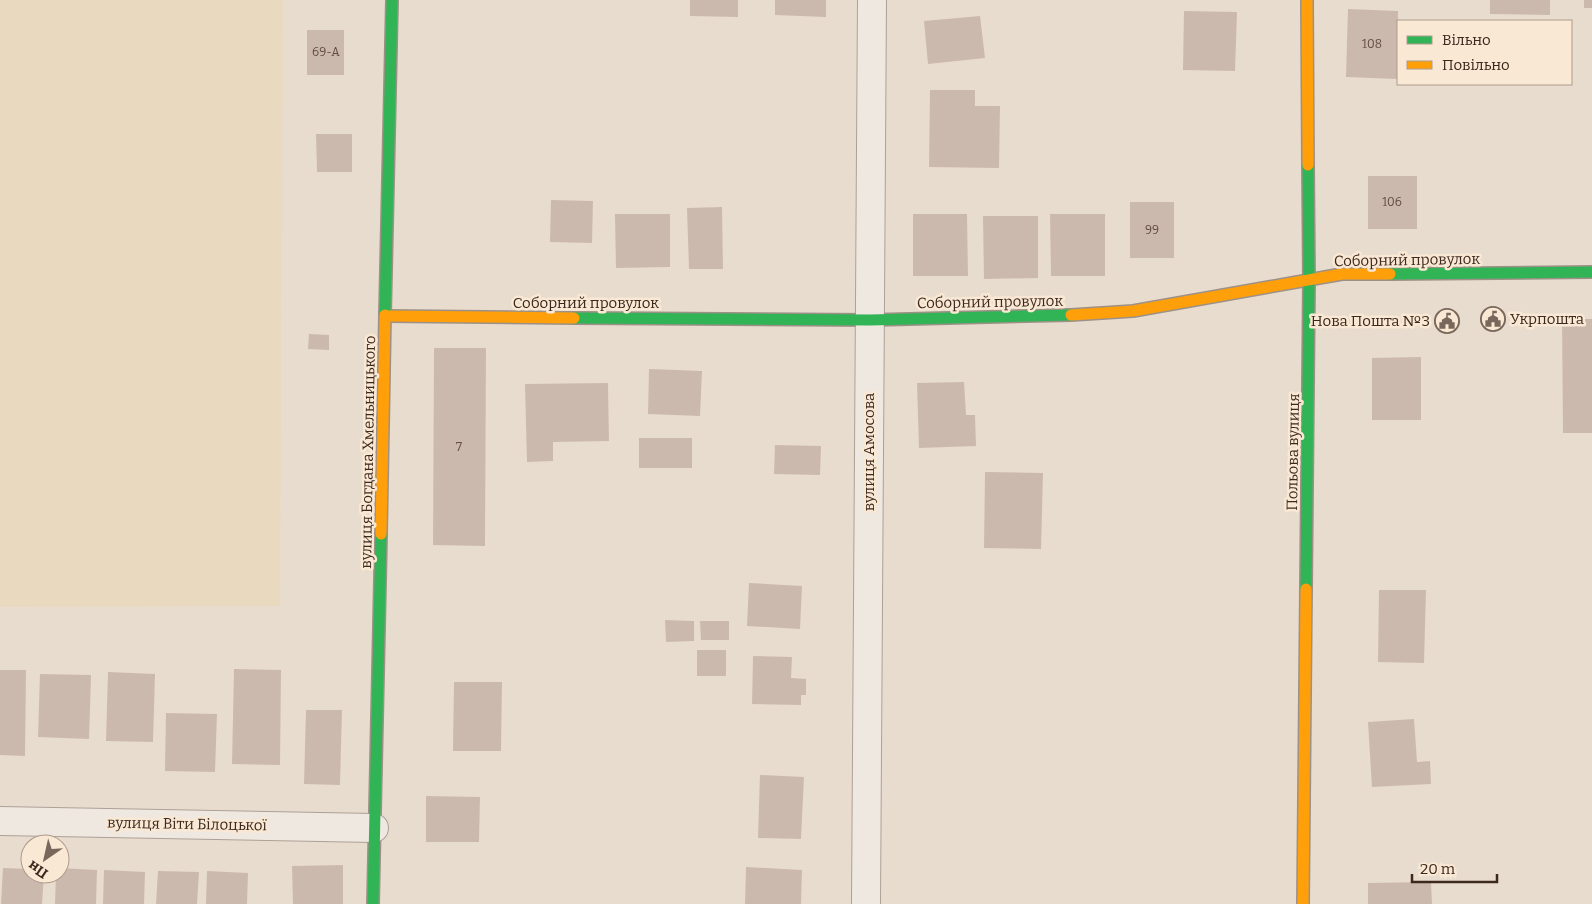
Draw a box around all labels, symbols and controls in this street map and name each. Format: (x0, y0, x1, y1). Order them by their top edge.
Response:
legend (1397, 20, 1572, 85)
text: Вільно (1442, 31, 1491, 49)
house number: 108 (1362, 37, 1382, 51)
house number: 69-А (312, 45, 340, 59)
text: Повільно (1442, 56, 1510, 74)
house number: 106 (1382, 195, 1402, 209)
house number: 99 (1145, 223, 1159, 237)
street label: Соборний провулок (1334, 250, 1481, 270)
street label: Соборний провулок (917, 292, 1064, 312)
street label: Соборний провулок (513, 294, 659, 312)
public building icon: Укрпошта (1480, 306, 1506, 332)
public building icon: Нова Пошта №3 (1434, 308, 1460, 334)
place label: Укрпошта (1510, 310, 1584, 328)
place label: Нова Пошта №3 (1311, 312, 1430, 330)
street label: вулиця Богдана Хмельницького (357, 335, 379, 569)
street label: вулиця Амосова (860, 393, 878, 511)
street label: Польова вулиця (1283, 393, 1303, 511)
house number: 7 (456, 440, 462, 454)
street label: вулиця Віти Білоцької (107, 814, 267, 834)
north arrow (20, 834, 70, 884)
scale bar (1412, 852, 1497, 884)
text: Пн (25, 857, 51, 882)
text: 20 m (1420, 860, 1456, 878)

